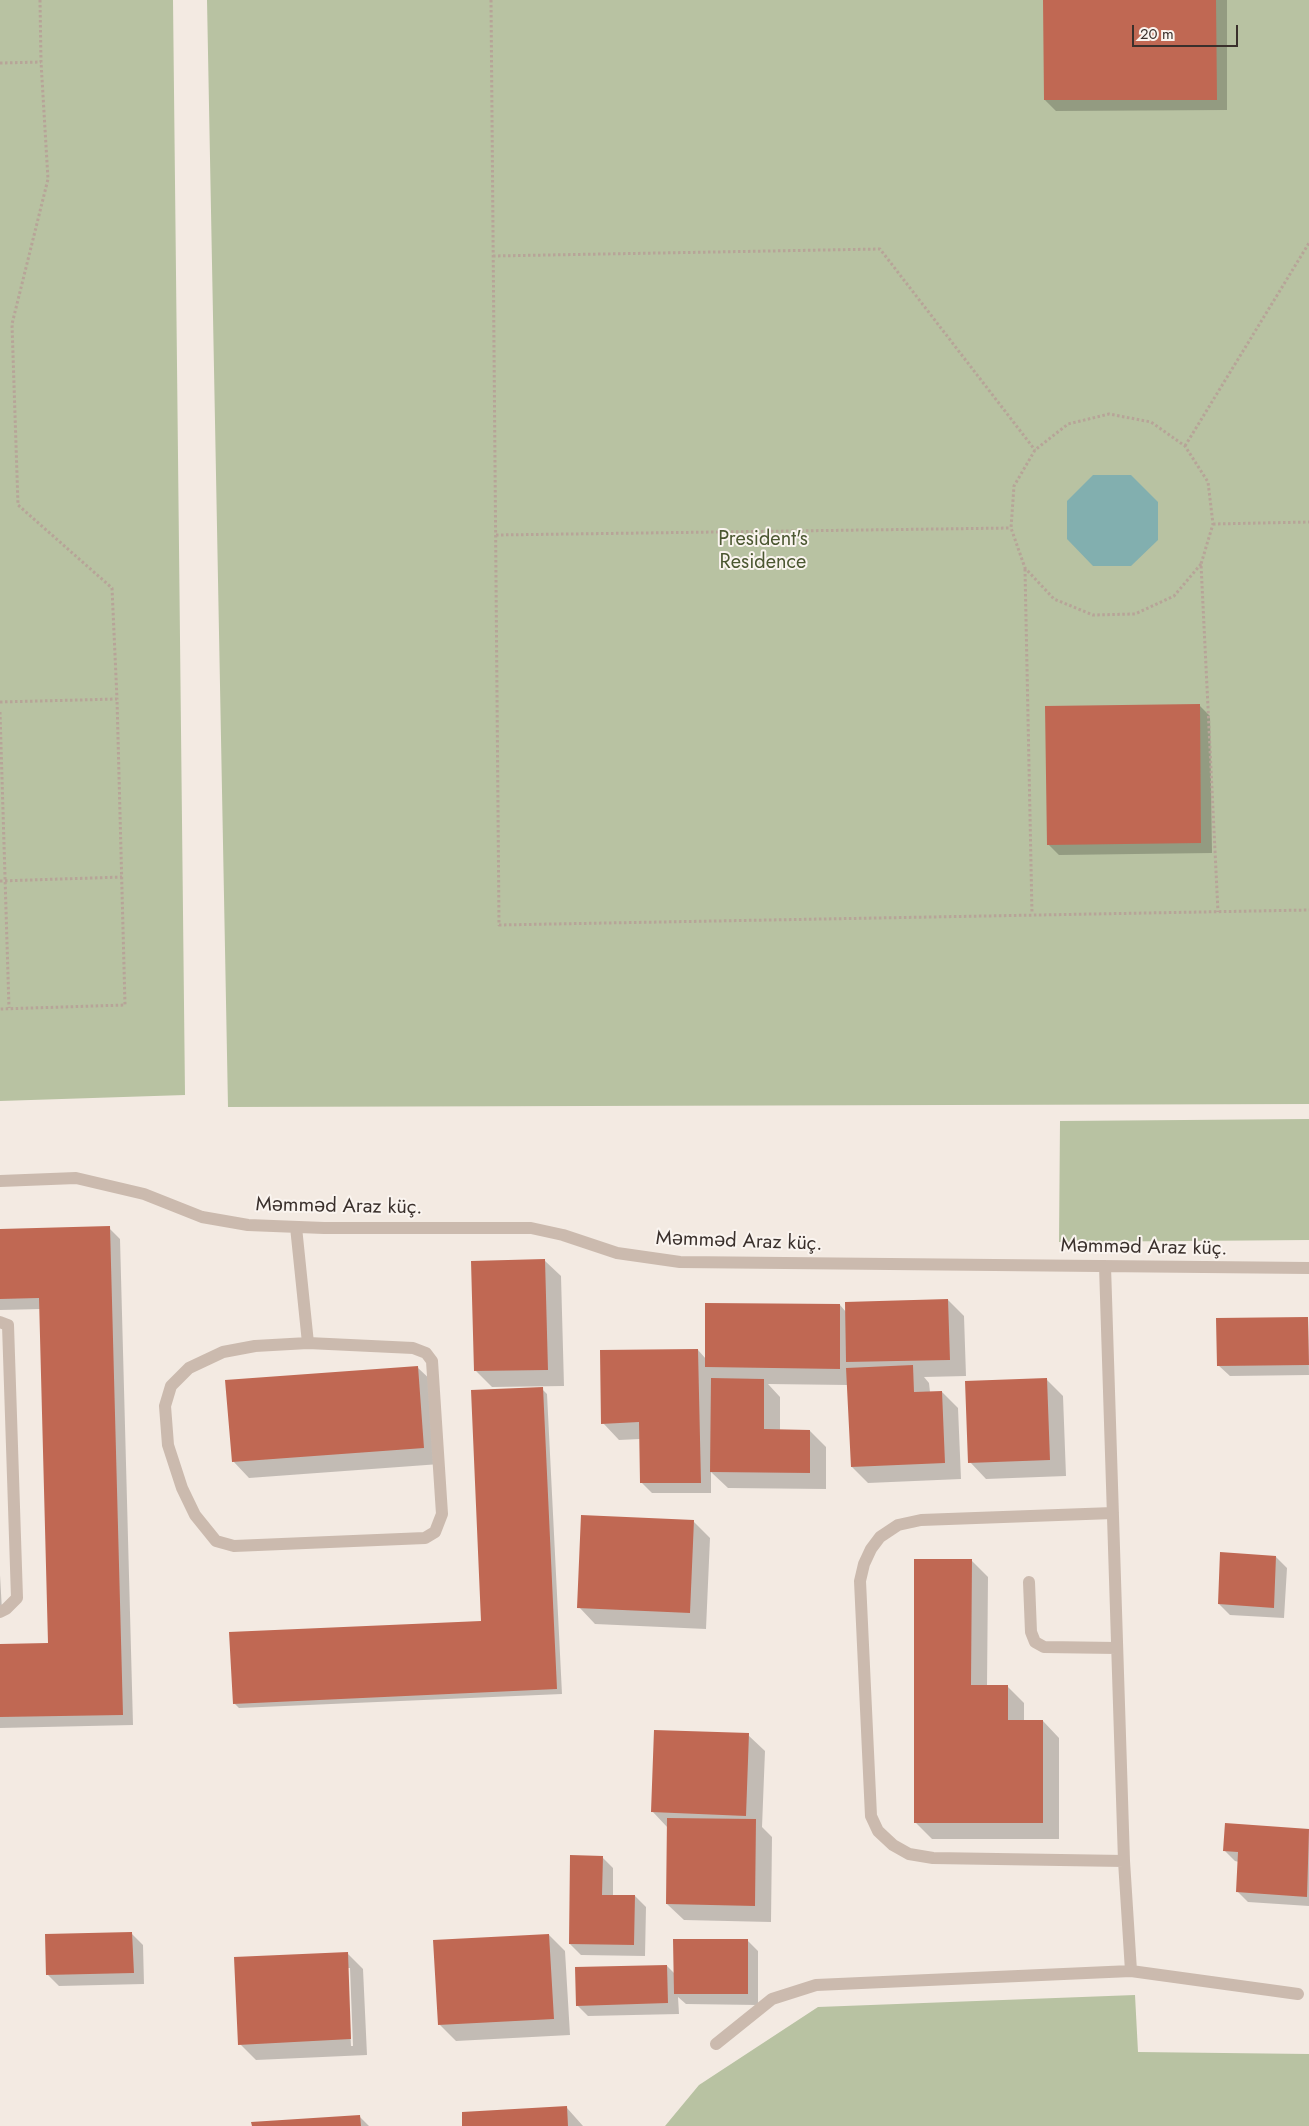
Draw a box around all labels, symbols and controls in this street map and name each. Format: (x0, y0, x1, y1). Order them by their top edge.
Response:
scale bar (1134, 15, 1240, 47)
text: 20 m (1140, 23, 1174, 45)
park label: President's Residence (718, 528, 808, 575)
street label: Məmməd Araz küç. (255, 1194, 423, 1220)
street label: Məmməd Araz küç. (655, 1227, 823, 1257)
street label: Məmməd Araz küç. (1060, 1235, 1228, 1261)

